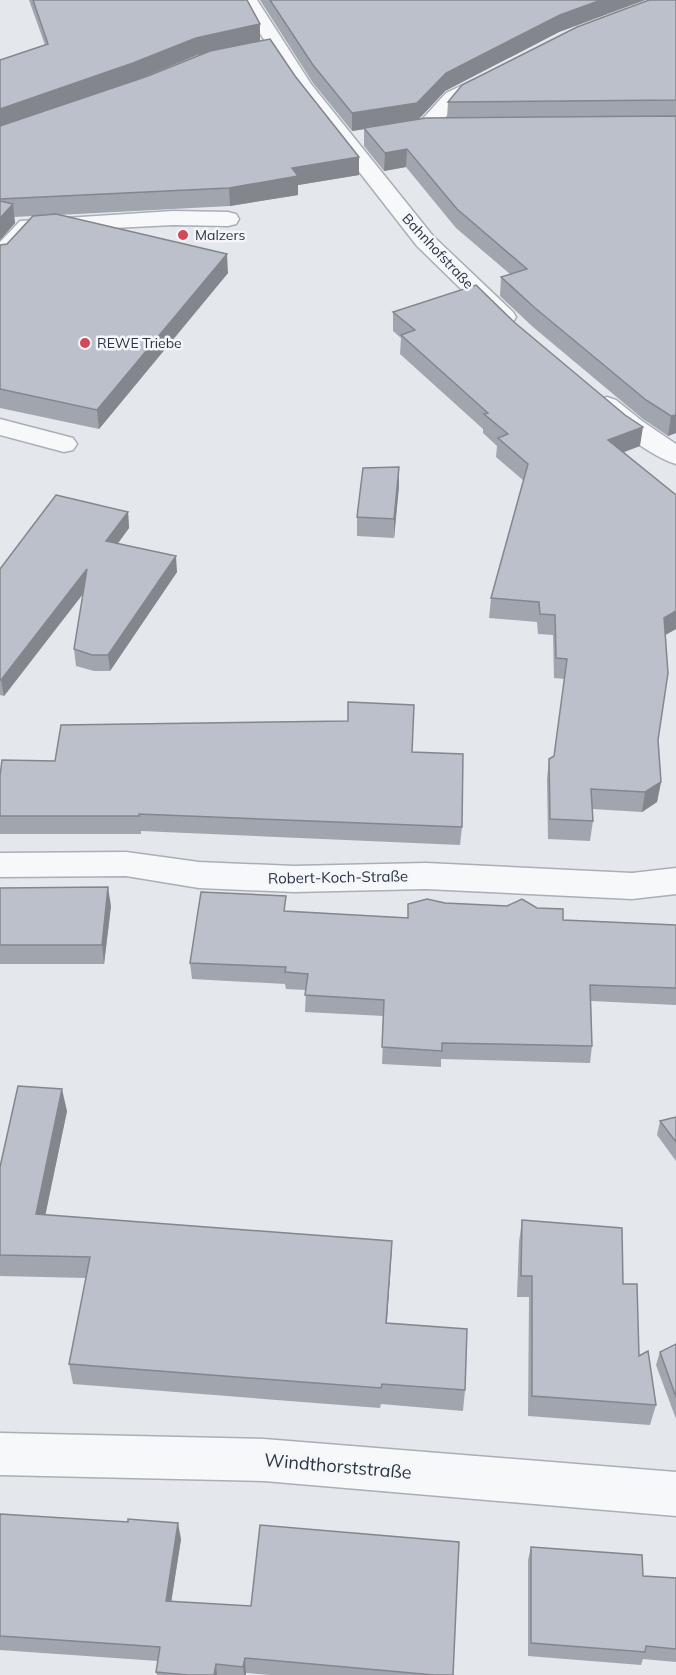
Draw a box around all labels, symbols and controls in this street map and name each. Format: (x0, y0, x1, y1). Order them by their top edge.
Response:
street label: Bahnhofstraße (398, 209, 478, 293)
place label: Malzers (195, 226, 245, 244)
marker: Malzers (176, 228, 190, 242)
place label: REWE Triebe (97, 334, 182, 352)
marker: REWE Triebe (78, 336, 92, 350)
street label: Robert-Koch-Straße (268, 866, 408, 888)
street label: Windthorststraße (263, 1448, 413, 1484)

